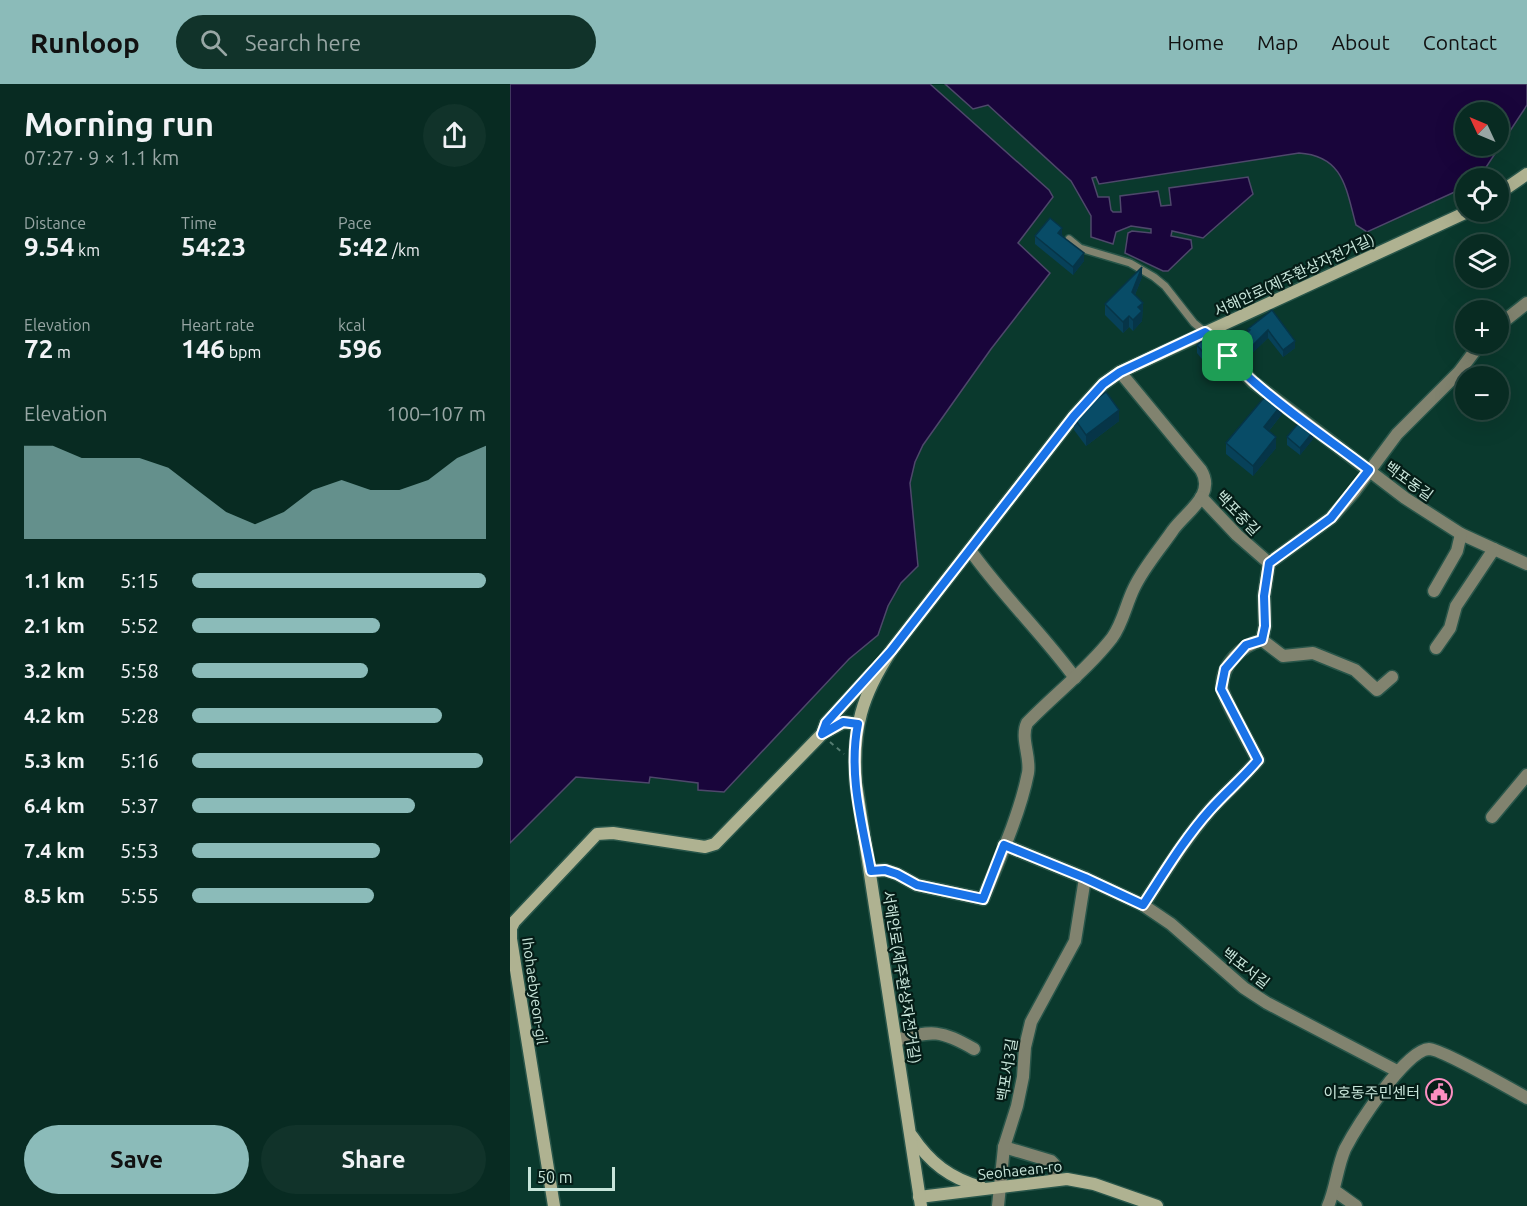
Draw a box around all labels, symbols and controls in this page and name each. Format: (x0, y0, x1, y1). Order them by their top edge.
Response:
search box (176, 15, 596, 69)
icon: search (197, 26, 230, 59)
text: Runloop (30, 27, 140, 58)
text: Search here (245, 30, 361, 55)
text: Home (1167, 30, 1224, 54)
text: Map (1257, 30, 1298, 54)
text: About (1331, 30, 1390, 54)
text: Contact (1423, 30, 1497, 54)
north arrow (1455, 102, 1509, 156)
map controls (1455, 102, 1509, 420)
button: share (423, 104, 486, 167)
text: Morning run (24, 105, 214, 142)
text: 07:27 · 9 × 1.1 km (24, 146, 179, 169)
button: locate (1455, 168, 1509, 222)
text: Distance (24, 214, 86, 232)
text: Time (181, 214, 217, 232)
text: Pace (338, 214, 372, 232)
street label: 서해안로(제주환상자전거길) (1211, 230, 1377, 320)
text: 9.54 (24, 232, 74, 261)
text: 54:23 (181, 232, 246, 261)
text: 5:42 (338, 232, 388, 261)
button: layers (1455, 234, 1509, 288)
text: km (74, 241, 100, 259)
text: /km (388, 241, 420, 259)
button: + (1455, 300, 1509, 354)
text: Elevation (24, 316, 91, 334)
text: Heart rate (181, 316, 255, 334)
text: kcal (338, 316, 366, 334)
pin (1202, 330, 1253, 381)
text: 72 (24, 334, 53, 363)
text: 146 (181, 334, 225, 363)
text: 596 (338, 334, 382, 363)
icon: arrive (1211, 339, 1244, 372)
text: m (53, 343, 71, 361)
text: bpm (225, 343, 261, 361)
button: − (1455, 366, 1509, 420)
text: Elevation (24, 402, 107, 425)
text: 100–107 m (387, 402, 486, 425)
street label: 백포동길 (1382, 458, 1436, 504)
street label: 백포중길 (1213, 487, 1263, 539)
text: 1.1 km (24, 569, 85, 592)
text: 5:15 (120, 569, 159, 592)
text: 2.1 km (24, 614, 85, 637)
text: 5:52 (120, 614, 159, 637)
text: 3.2 km (24, 659, 85, 682)
text: 5:58 (120, 659, 159, 682)
text: 4.2 km (24, 704, 85, 727)
text: 5:28 (120, 704, 159, 727)
text: 5.3 km (24, 749, 85, 772)
text: 5:16 (120, 749, 159, 772)
text: 6.4 km (24, 794, 85, 817)
text: 5:37 (120, 794, 159, 817)
text: 7.4 km (24, 839, 85, 862)
text: 5:53 (120, 839, 159, 862)
text: 8.5 km (24, 884, 85, 907)
text: 5:55 (120, 884, 159, 907)
street label: 서해안로(제주환상자전거길) (880, 889, 924, 1065)
street label: Ihohaebyeon-gil (519, 936, 551, 1046)
street label: 백포서길 (1219, 944, 1273, 992)
street label: 백포서3길 (994, 1037, 1020, 1103)
public building icon: 이호동주민센터 (1424, 1077, 1454, 1107)
place label: 이호동주민센터 (1323, 1084, 1420, 1101)
button: Save (24, 1125, 249, 1194)
button: Share (261, 1125, 486, 1194)
street label: Seohaean-ro (977, 1157, 1063, 1183)
scale bar (528, 1164, 615, 1192)
text: 50 m (537, 1168, 573, 1186)

